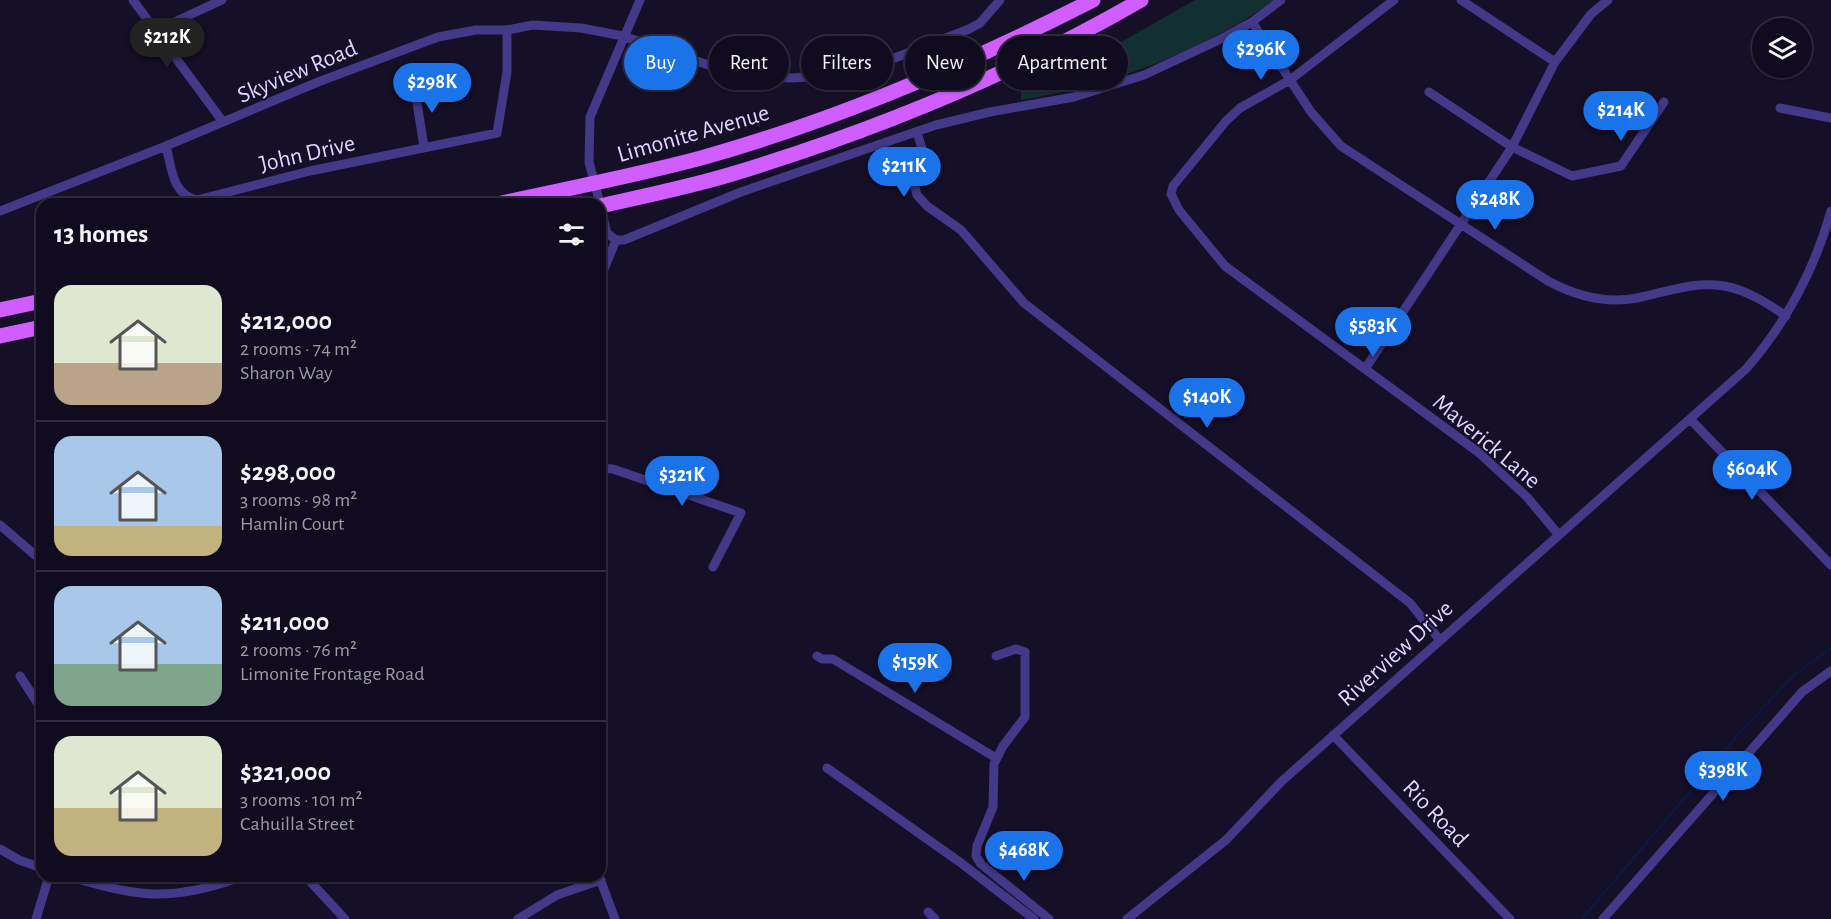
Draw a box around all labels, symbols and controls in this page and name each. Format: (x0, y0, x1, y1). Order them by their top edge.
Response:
pin: $212K (125, 18, 209, 69)
map controls (1752, 18, 1812, 78)
button: layers (1752, 18, 1812, 78)
text: $212K (144, 27, 190, 47)
pin: $296K (1219, 30, 1303, 81)
street label: Skyview Road (234, 36, 361, 108)
chip: Buy (624, 36, 697, 90)
chip: Rent (709, 36, 789, 90)
chip: Filters (801, 36, 893, 90)
chip: New (905, 36, 985, 90)
chip: Apartment (997, 36, 1128, 90)
text: $296K (1236, 39, 1286, 59)
pin: $298K (390, 63, 474, 114)
text: $298K (407, 72, 457, 92)
pin: $214K (1579, 91, 1663, 142)
text: $214K (1597, 100, 1645, 120)
street label: Limonite Avenue (614, 101, 772, 167)
street label: John Drive (257, 131, 357, 177)
pin: $211K (862, 147, 946, 198)
text: $211K (882, 156, 926, 176)
pin: $248K (1453, 180, 1537, 231)
text: $248K (1470, 189, 1520, 209)
icon: filters (555, 218, 588, 251)
text: 13 homes (54, 221, 148, 247)
pin: $583K (1331, 307, 1415, 358)
text: $212,000 (240, 308, 332, 334)
icon: home (102, 309, 174, 381)
text: $583K (1349, 316, 1397, 336)
text: 2 rooms · 74 m² (240, 339, 357, 359)
text: Sharon Way (240, 363, 333, 383)
pin: $140K (1165, 378, 1249, 429)
text: $140K (1183, 387, 1231, 407)
street label: Maverick Lane (1428, 390, 1545, 493)
pin: $604K (1710, 450, 1794, 501)
pin: $321K (640, 456, 724, 507)
text: $298,000 (240, 459, 336, 485)
text: $604K (1727, 459, 1777, 479)
icon: home (102, 460, 174, 532)
text: $321K (659, 465, 705, 485)
text: 3 rooms · 98 m² (240, 490, 357, 510)
text: Hamlin Court (240, 514, 344, 534)
street label: Riverview Drive (1334, 596, 1458, 711)
text: $211,000 (240, 609, 329, 635)
icon: home (102, 610, 174, 682)
text: 2 rooms · 76 m² (240, 640, 357, 660)
pin: $159K (873, 643, 957, 694)
text: $159K (892, 652, 938, 672)
text: Limonite Frontage Road (240, 664, 425, 684)
pin: $398K (1681, 751, 1765, 802)
text: $321,000 (240, 759, 331, 785)
icon: home (102, 760, 174, 832)
text: $398K (1699, 760, 1747, 780)
street label: Rio Road (1398, 776, 1473, 852)
text: 3 rooms · 101 m² (240, 790, 363, 810)
text: Cahuilla Street (240, 814, 355, 834)
pin: $468K (982, 831, 1066, 882)
text: $468K (999, 840, 1049, 860)

